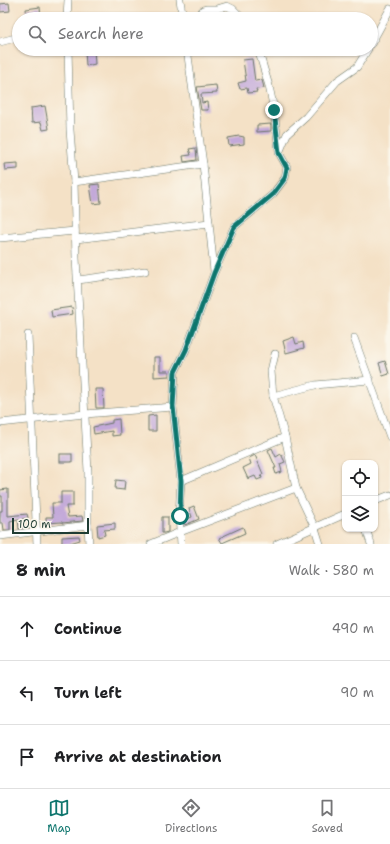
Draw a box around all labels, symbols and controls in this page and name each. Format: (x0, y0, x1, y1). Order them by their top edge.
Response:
search box (12, 12, 378, 56)
icon: search (26, 23, 48, 45)
text: Search here (58, 24, 144, 44)
route end (265, 101, 283, 119)
map controls (342, 460, 378, 532)
button: locate (342, 460, 378, 496)
button: layers (342, 496, 378, 532)
route start (171, 507, 189, 525)
scale bar (12, 516, 89, 535)
text: 100 m (18, 517, 51, 532)
text: 8 min (16, 559, 66, 581)
text: Walk · 580 m (289, 562, 374, 579)
icon: ahead (16, 618, 38, 640)
text: Continue (54, 619, 122, 639)
text: 490 m (332, 620, 374, 637)
icon: left (16, 682, 38, 704)
text: Turn left (54, 683, 122, 703)
text: 90 m (340, 684, 374, 701)
icon: arrive (16, 746, 38, 768)
text: Arrive at destination (54, 747, 222, 767)
tab: Map (47, 797, 71, 836)
tab: Directions (165, 797, 217, 836)
tab: Saved (312, 797, 343, 836)

